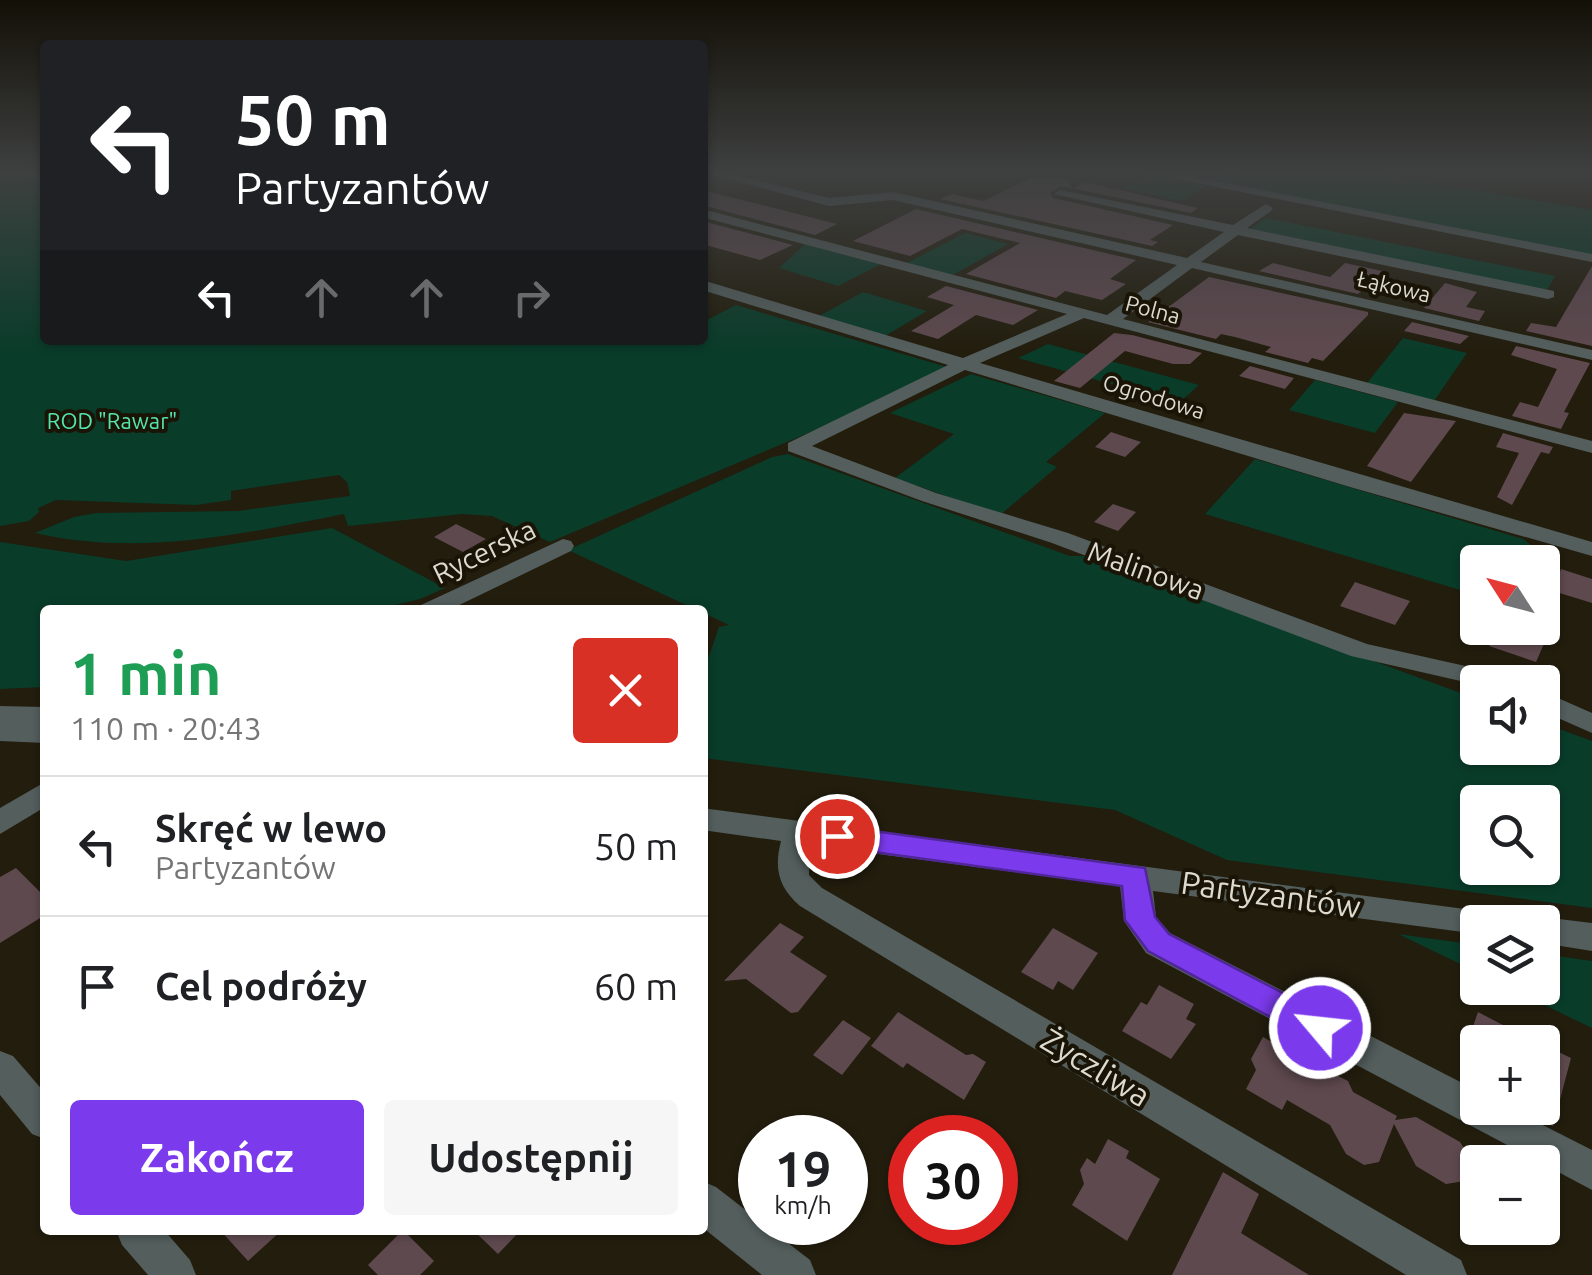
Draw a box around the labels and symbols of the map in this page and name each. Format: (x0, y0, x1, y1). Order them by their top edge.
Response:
street label: Łąkowa (1355, 265, 1433, 307)
street label: Polna (1123, 290, 1183, 328)
street label: Ogrodowa (1100, 369, 1208, 423)
park label: ROD "Rawar" (47, 408, 177, 433)
street label: Rycerska (428, 513, 540, 589)
street label: Malinowa (1084, 535, 1208, 605)
north arrow (1460, 545, 1560, 645)
pin (795, 794, 880, 879)
street label: Partyzantów (1179, 864, 1363, 924)
position arrow (1268, 976, 1372, 1080)
street label: Życzliwa (1035, 1021, 1157, 1113)
speed limit sign: 30 (888, 1115, 1018, 1245)

